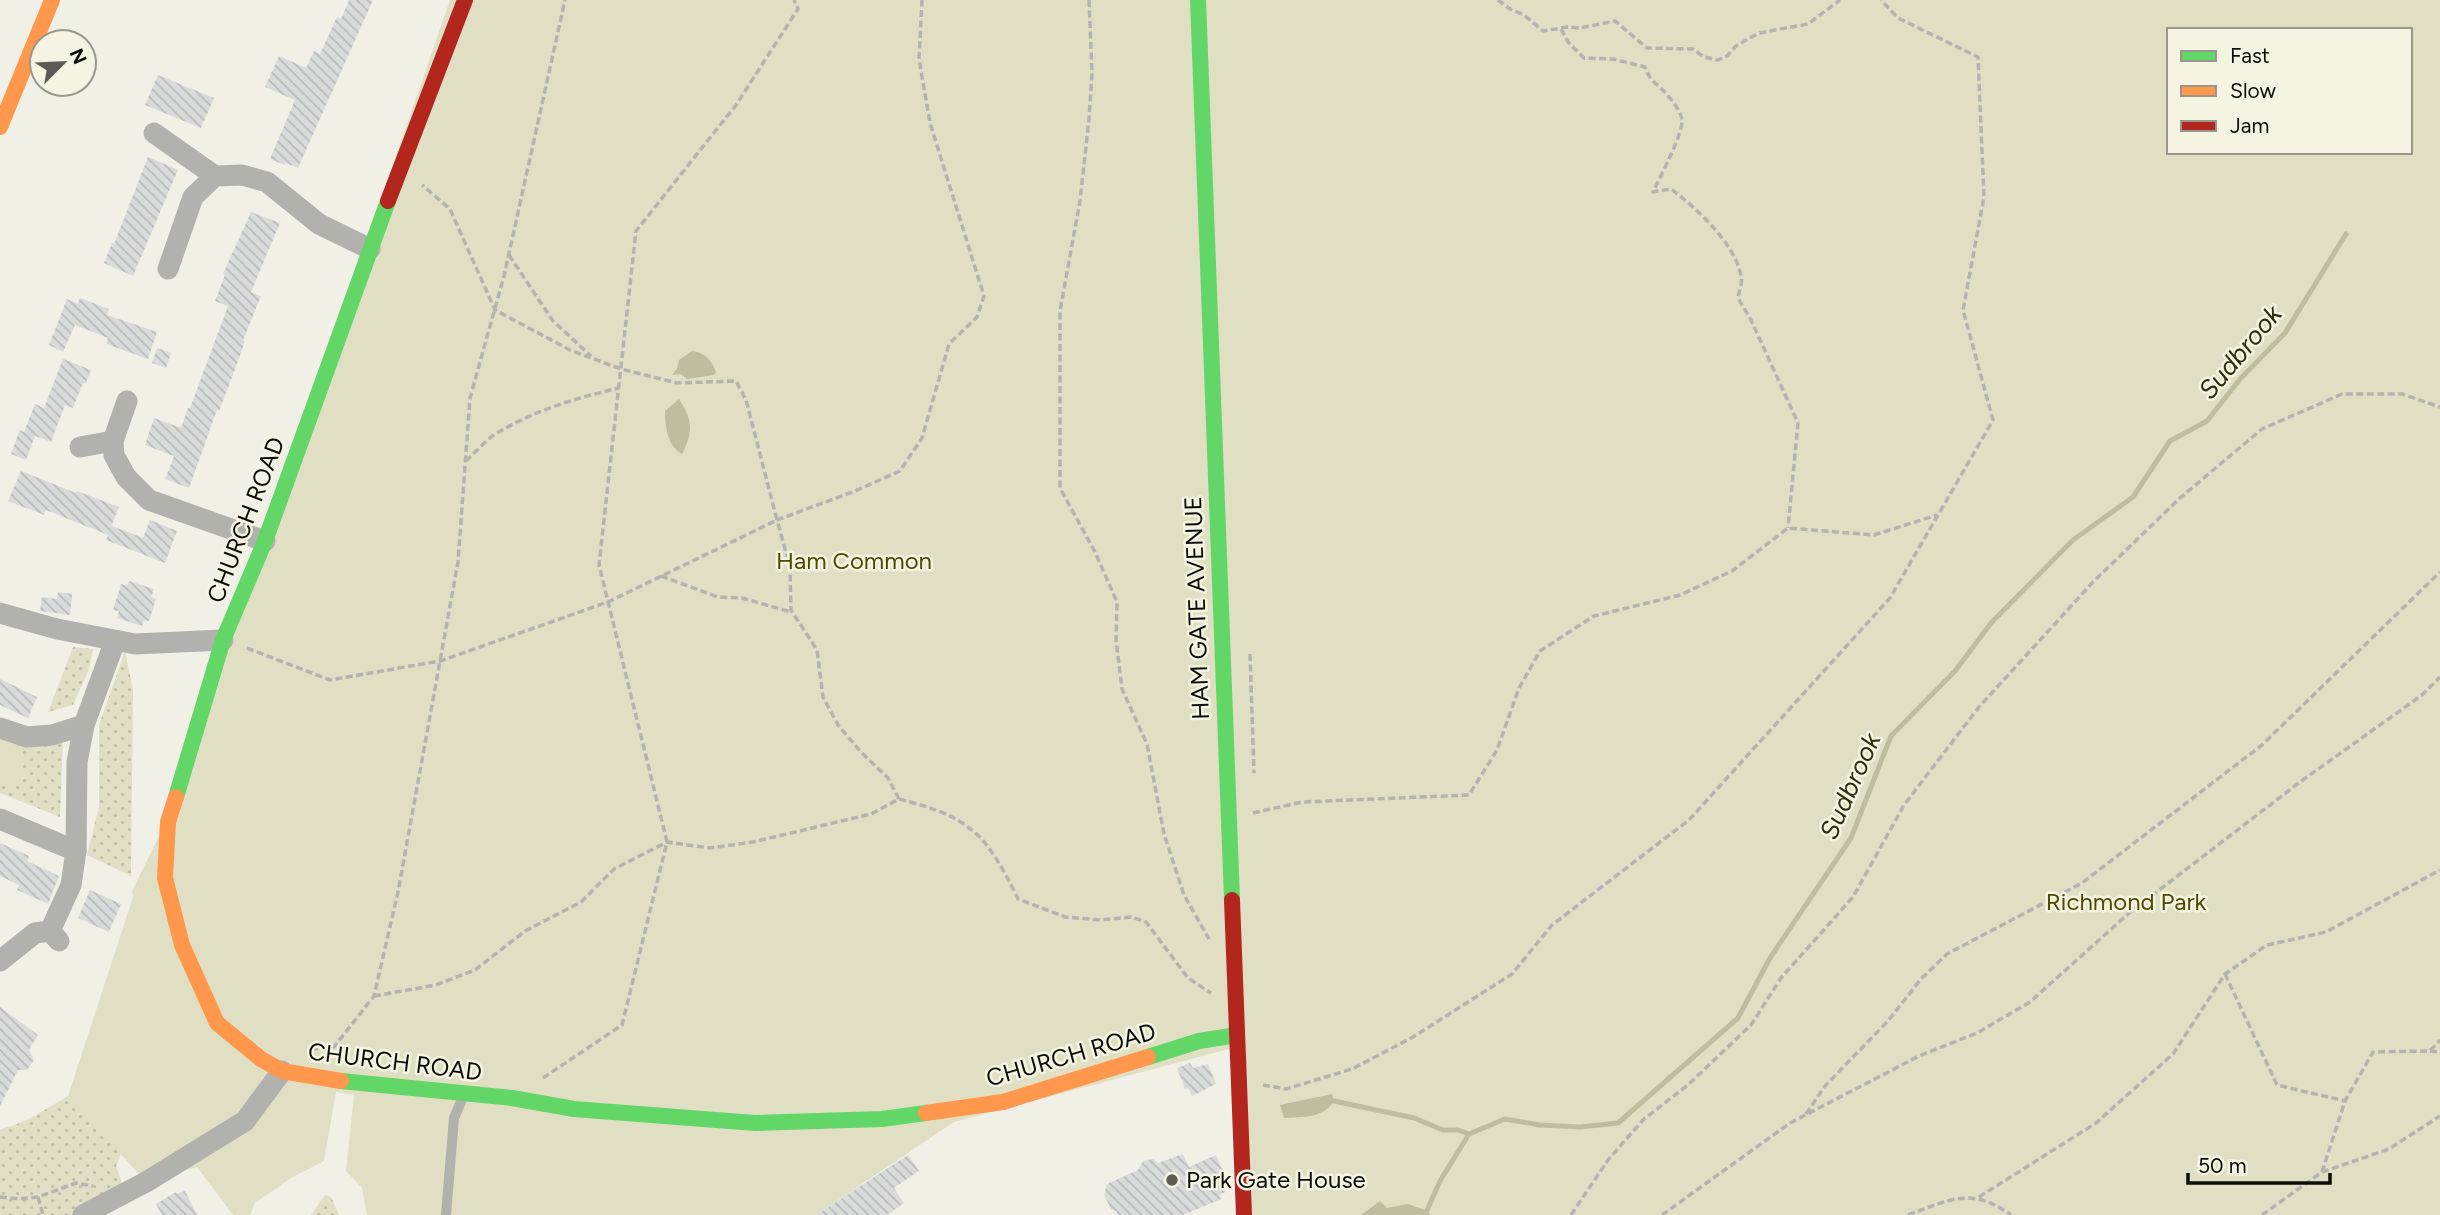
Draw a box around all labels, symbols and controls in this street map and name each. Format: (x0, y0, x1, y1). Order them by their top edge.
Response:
north arrow (28, 28, 98, 98)
legend (2167, 28, 2412, 154)
text: Fast (2230, 43, 2270, 68)
text: N (65, 45, 92, 68)
text: Slow (2230, 78, 2276, 103)
text: Jam (2230, 113, 2269, 138)
water label: Sudbrook (2192, 297, 2289, 405)
street label: CHURCH ROAD (201, 433, 290, 607)
street label: HAM GATE AVENUE (1178, 496, 1215, 720)
park label: Ham Common (776, 546, 932, 575)
water label: Sudbrook (1812, 727, 1888, 844)
park label: Richmond Park (2046, 887, 2207, 916)
street label: CHURCH ROAD (983, 1016, 1159, 1093)
street label: CHURCH ROAD (306, 1036, 484, 1087)
scale bar (2188, 1142, 2330, 1186)
text: 50 m (2198, 1153, 2247, 1178)
place label: Park Gate House (1186, 1165, 1366, 1194)
marker: Park Gate House (1164, 1172, 1180, 1188)

